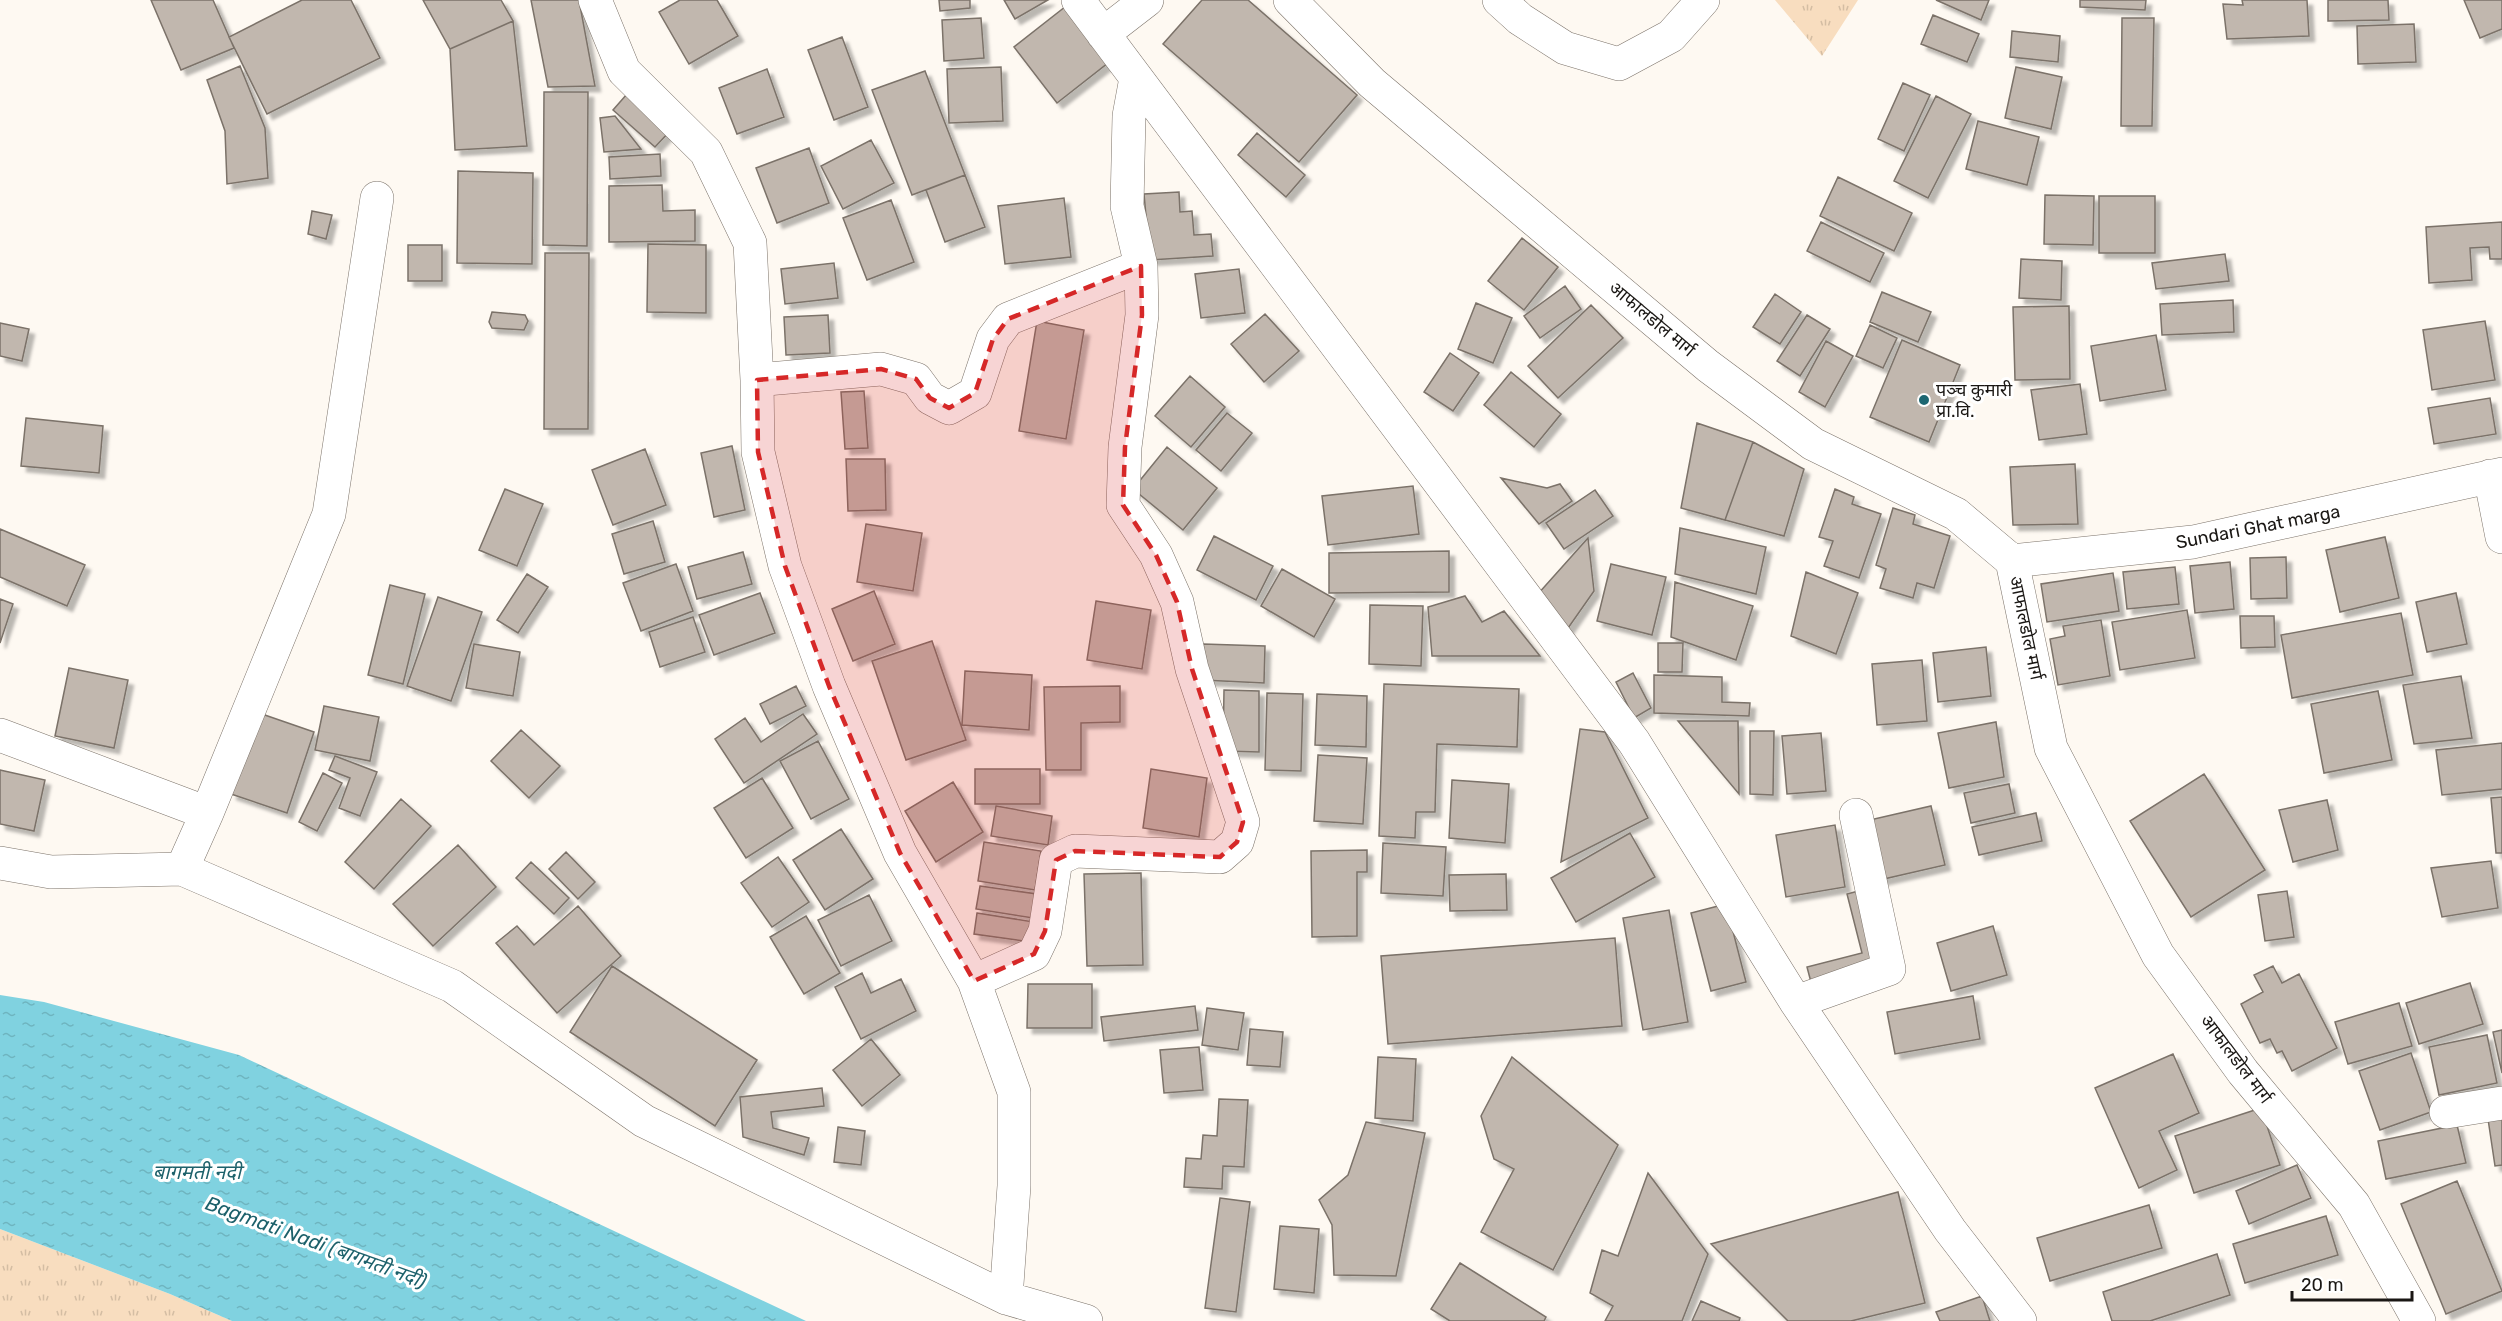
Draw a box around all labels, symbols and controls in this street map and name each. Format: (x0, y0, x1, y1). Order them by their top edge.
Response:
street label: आफालडोल मार्ग (1604, 277, 1700, 362)
place label: पञ्च कुमारी प्रा.वि. (1936, 379, 2012, 422)
marker: पञ्च कुमारी प्रा.वि. (1917, 393, 1931, 407)
street label: Sundari Ghat marga (2174, 500, 2342, 554)
street label: आफालडोल मार्ग (2004, 574, 2048, 683)
street label: आफालडोल मार्ग (2195, 1010, 2277, 1109)
water label: बागमती नदी (153, 1160, 245, 1184)
water label: Bagmati Nadi (बागमती नदी) (202, 1191, 430, 1293)
scale bar (2292, 1264, 2412, 1302)
text: 20 m (2301, 1274, 2343, 1296)

